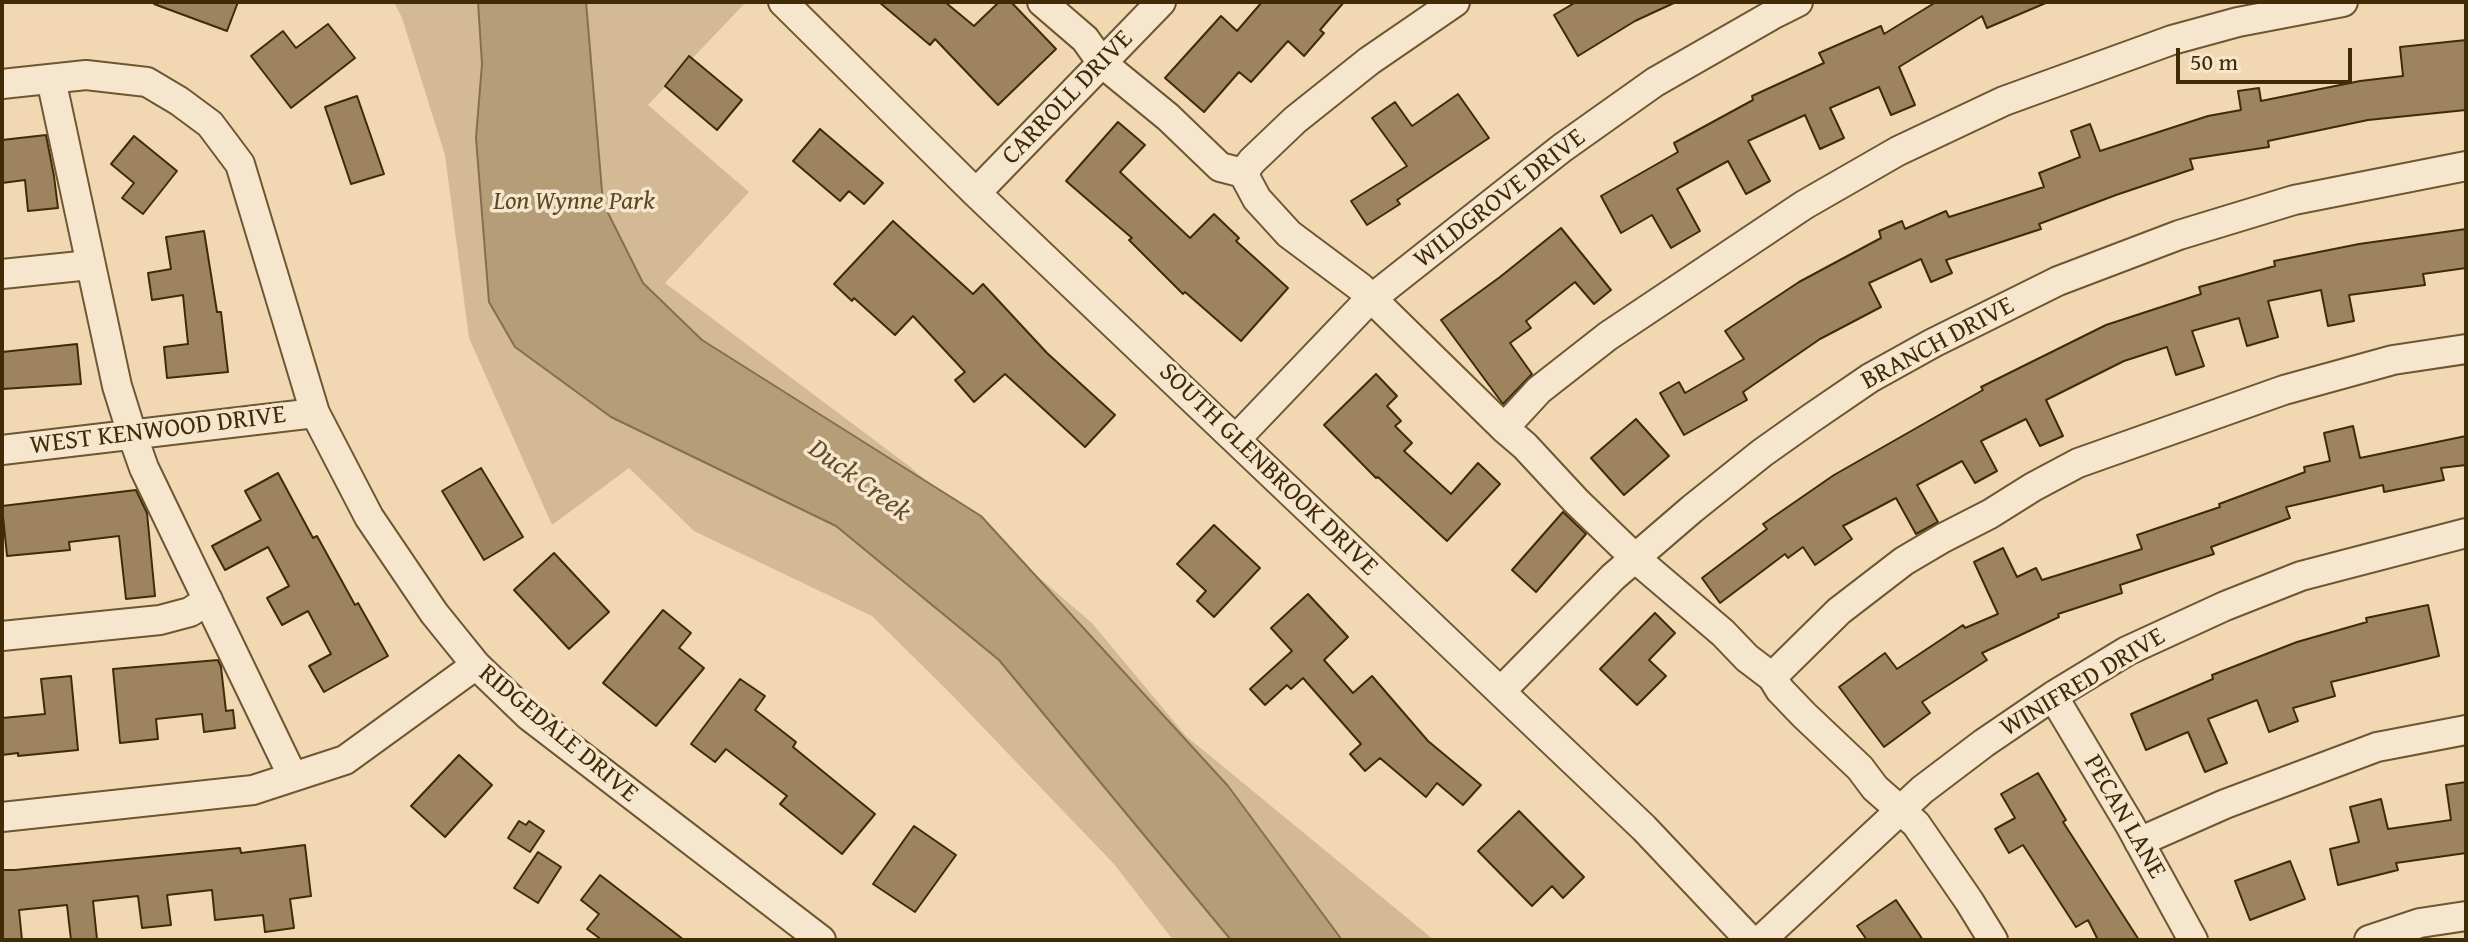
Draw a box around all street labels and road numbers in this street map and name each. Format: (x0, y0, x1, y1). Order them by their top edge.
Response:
street label: CARROLL DRIVE (996, 24, 1140, 172)
street label: WILDGROVE DRIVE (1408, 122, 1592, 276)
street label: BRANCH DRIVE (1856, 291, 2020, 397)
street label: SOUTH GLENBROOK DRIVE (1152, 357, 1384, 583)
street label: WEST KENWOOD DRIVE (28, 400, 288, 462)
street label: WINIFRED DRIVE (1995, 622, 2171, 744)
street label: RIDGEDALE DRIVE (472, 658, 644, 810)
street label: PECAN LANE (2076, 750, 2172, 884)

